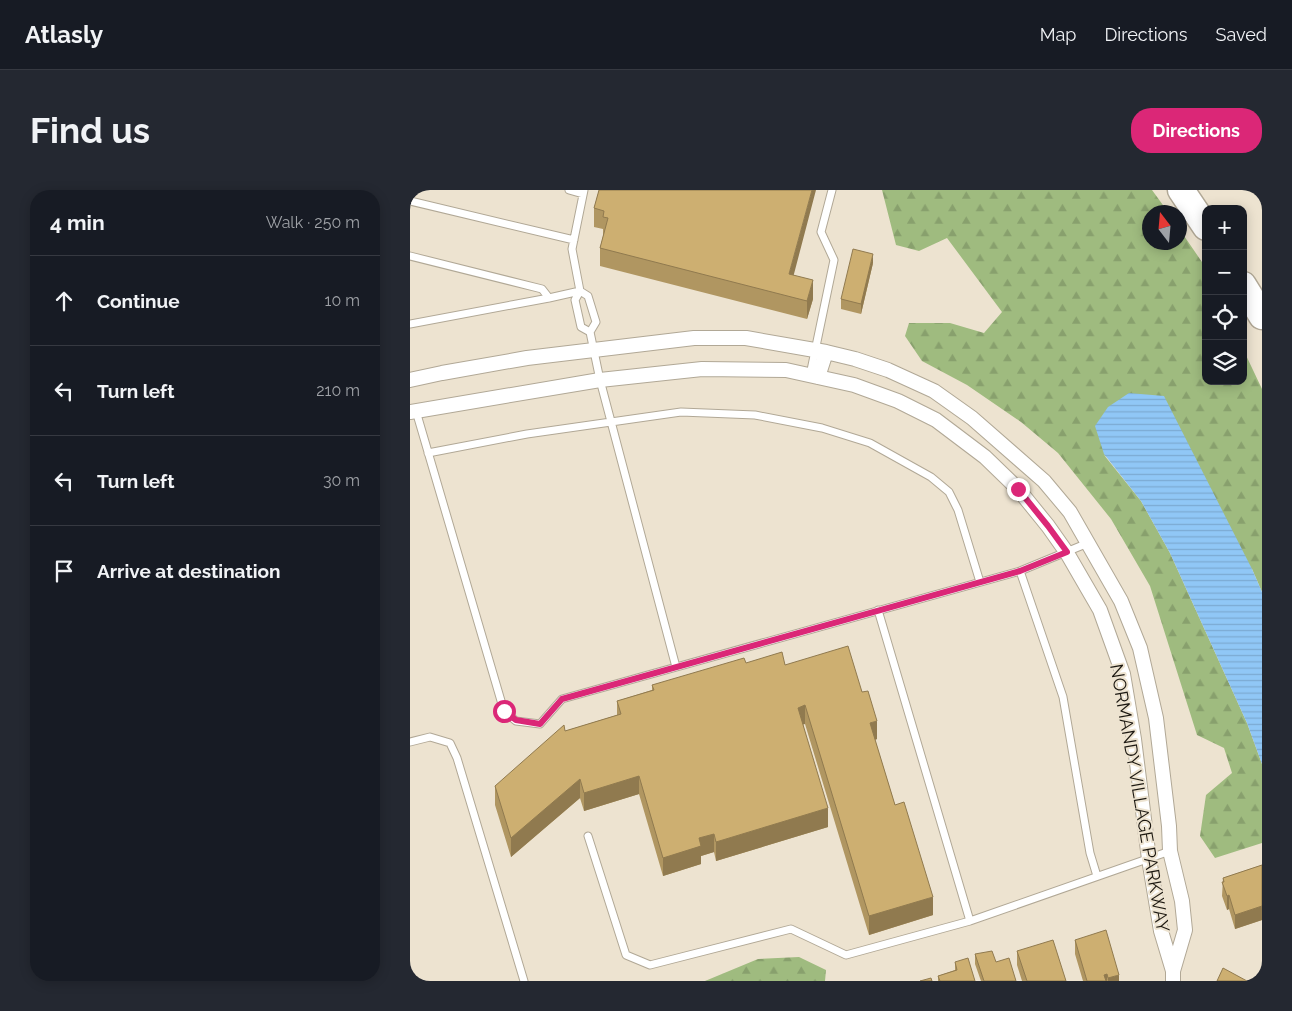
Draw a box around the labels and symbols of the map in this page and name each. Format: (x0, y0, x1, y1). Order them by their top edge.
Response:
north arrow (1142, 205, 1187, 250)
route end (1007, 478, 1030, 501)
street label: NORMANDY VILLAGE PARKWAY (1106, 662, 1174, 934)
route start (493, 700, 516, 723)

